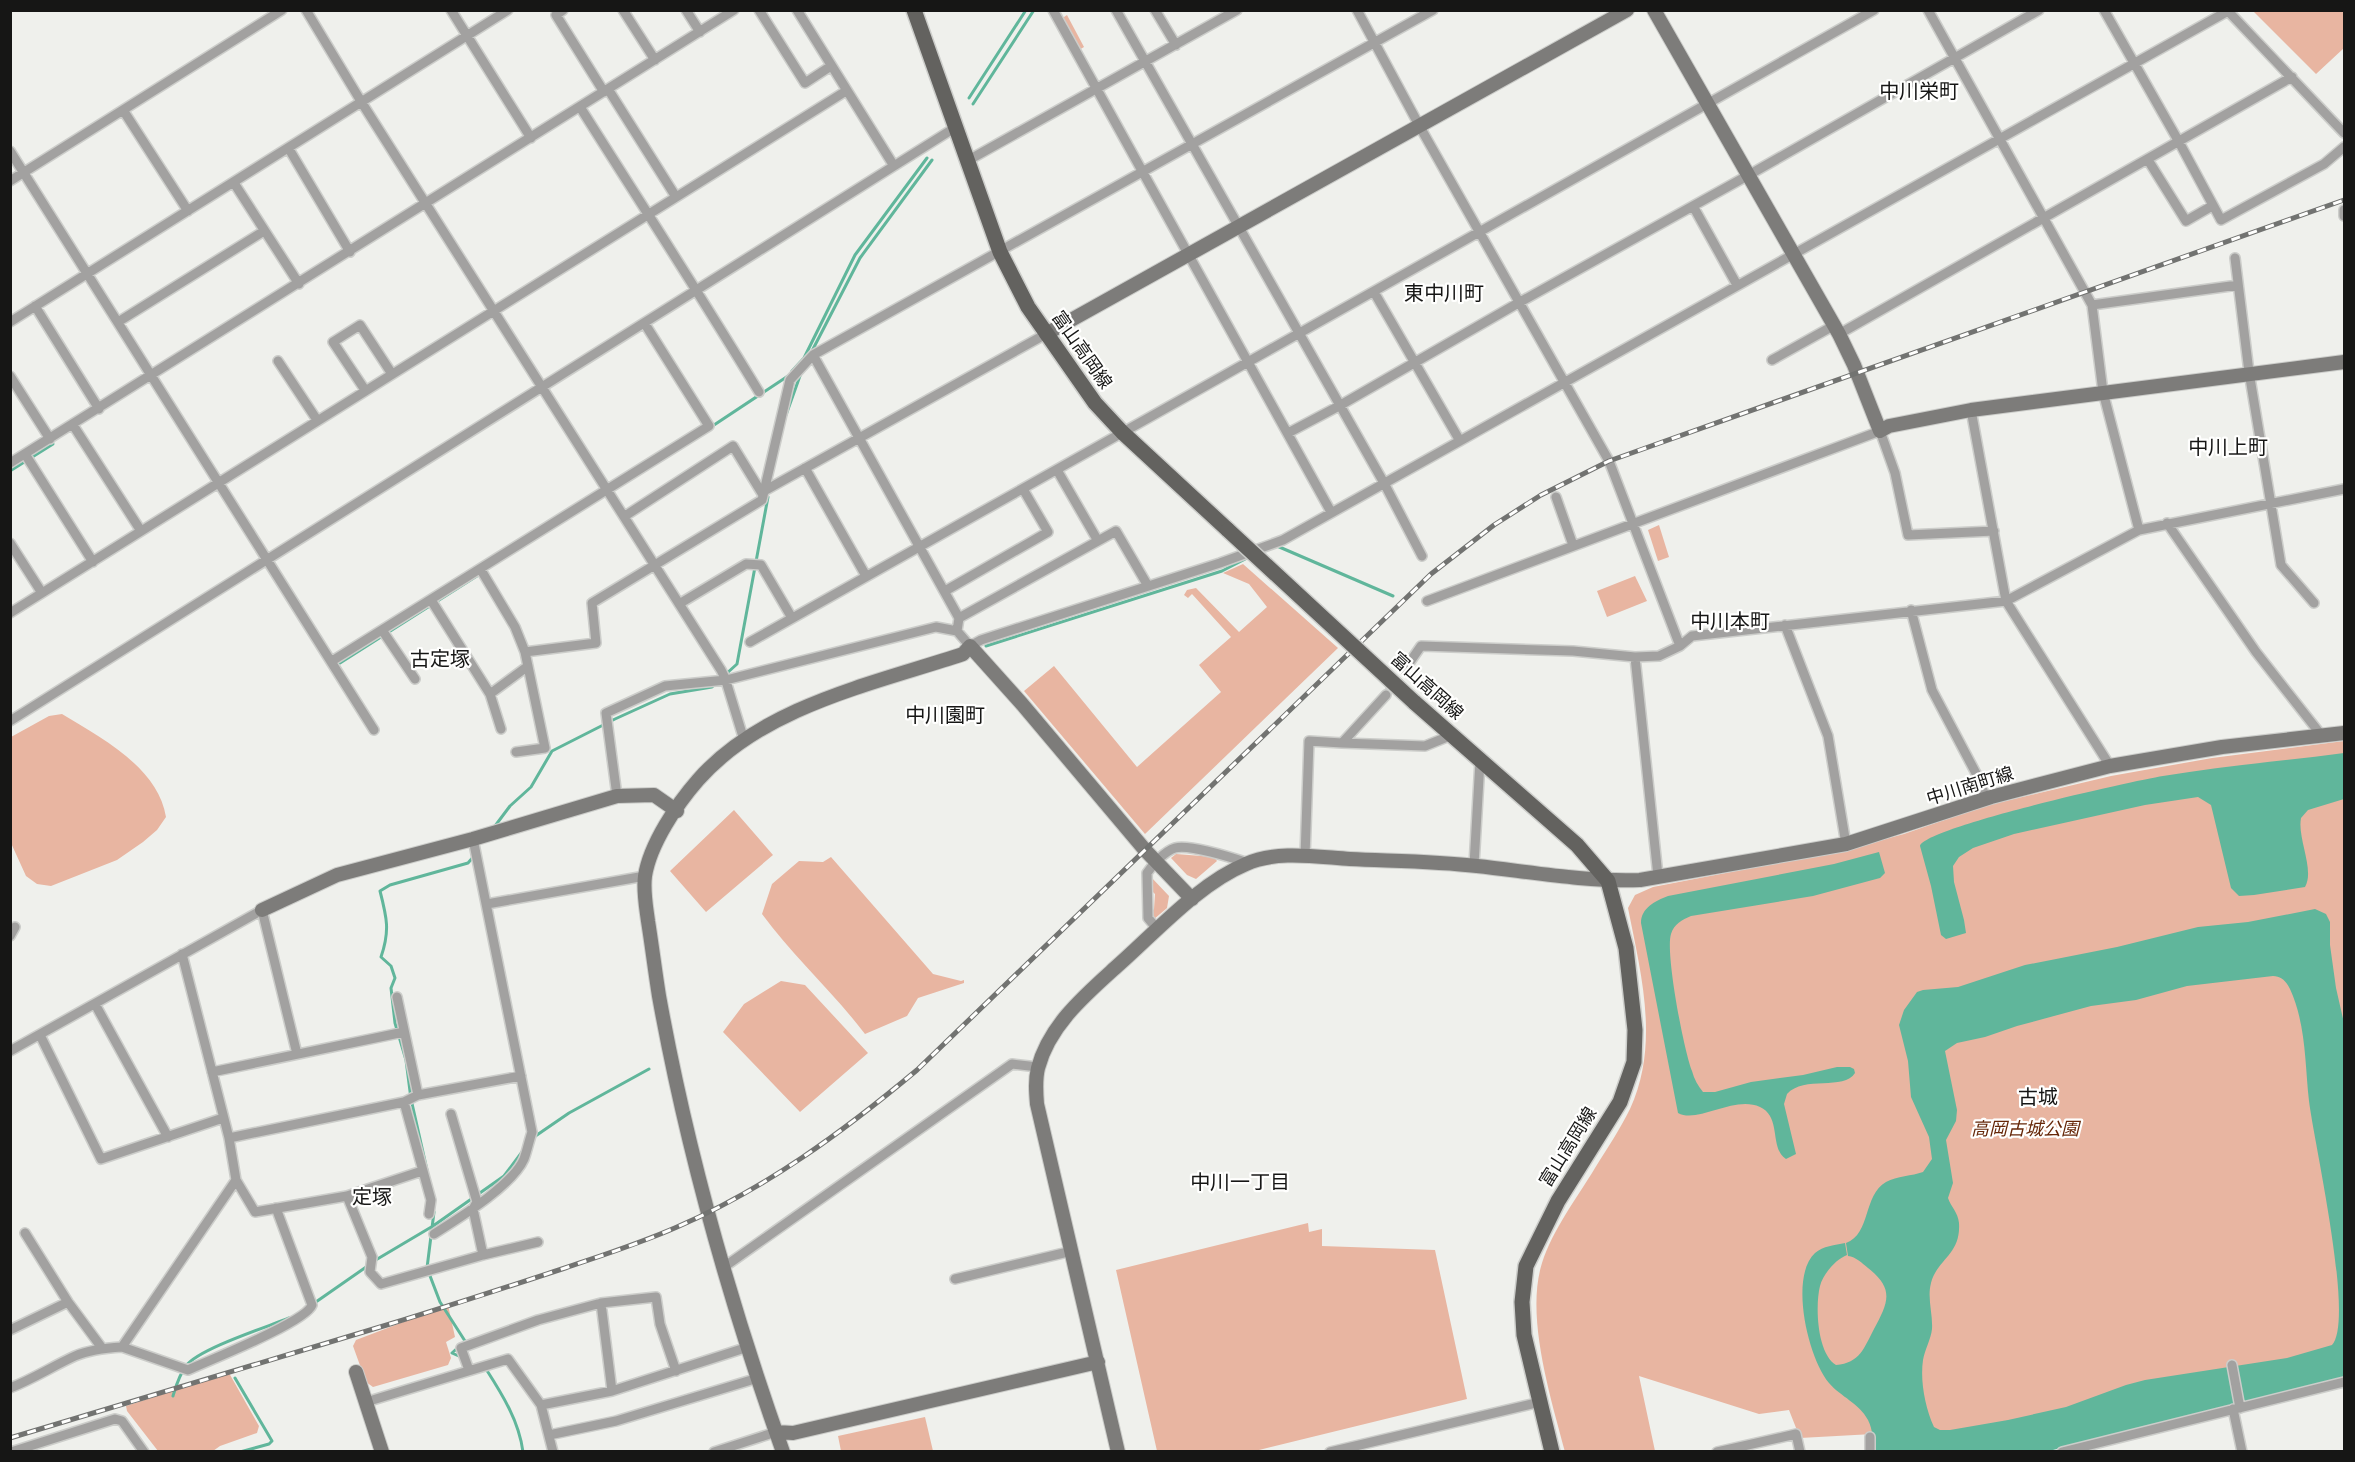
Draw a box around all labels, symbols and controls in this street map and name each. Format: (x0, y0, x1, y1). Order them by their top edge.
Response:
district label: 中川栄町 (1879, 80, 1959, 102)
district label: 東中川町 (1404, 282, 1484, 304)
street label: 富山高岡線 (1048, 307, 1116, 393)
district label: 中川上町 (2188, 436, 2268, 458)
district label: 中川本町 (1690, 610, 1770, 632)
district label: 古定塚 (410, 648, 470, 670)
street label: 富山高岡線 (1387, 648, 1467, 724)
district label: 中川園町 (905, 704, 985, 726)
street label: 中川南町線 (1924, 763, 2016, 809)
district label: 古城 (2018, 1086, 2058, 1108)
street label: 富山高岡線 (1536, 1104, 1600, 1190)
park label: 高岡古城公園 (1971, 1119, 2082, 1139)
district label: 中川一丁目 (1190, 1171, 1290, 1193)
district label: 定塚 (352, 1186, 392, 1208)

